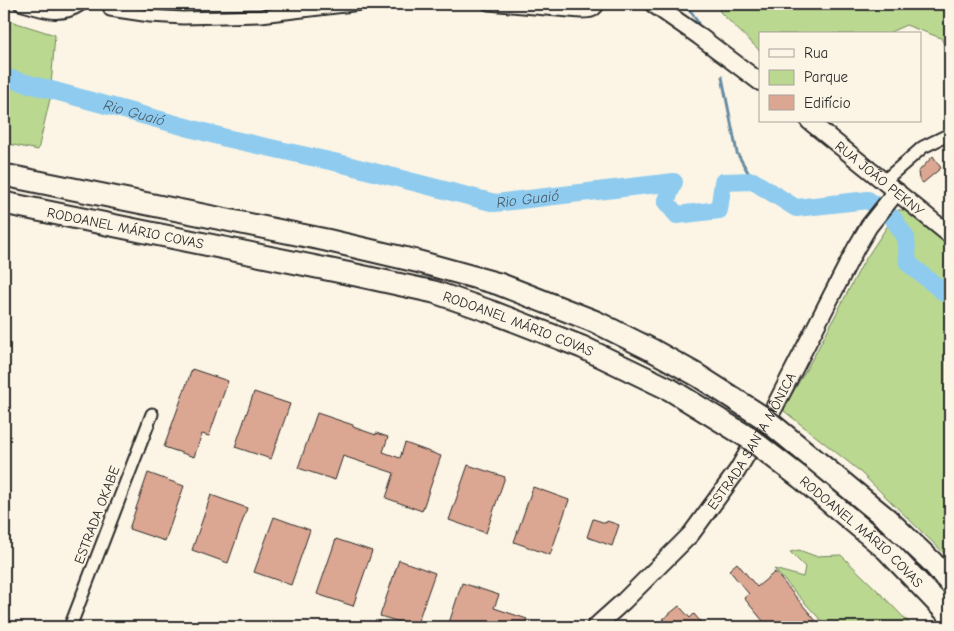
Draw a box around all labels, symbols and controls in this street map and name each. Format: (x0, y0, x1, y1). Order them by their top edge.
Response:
legend (759, 32, 922, 122)
text: Rua (804, 44, 828, 62)
text: Parque (804, 68, 849, 86)
text: Edifício (804, 94, 851, 112)
water label: Rio Guaió (101, 96, 167, 130)
street label: RUA JOÃO PEKNY (832, 137, 928, 220)
water label: Rio Guaió (495, 187, 560, 212)
street label: RODOANEL MÁRIO COVAS (46, 204, 206, 252)
street label: RODOANEL MÁRIO COVAS (441, 287, 597, 360)
street label: ESTRADA SANTA MÔNICA (703, 369, 799, 513)
street label: ESTRADA OKABE (70, 464, 124, 566)
street label: RODOANEL MÁRIO COVAS (796, 472, 927, 591)

